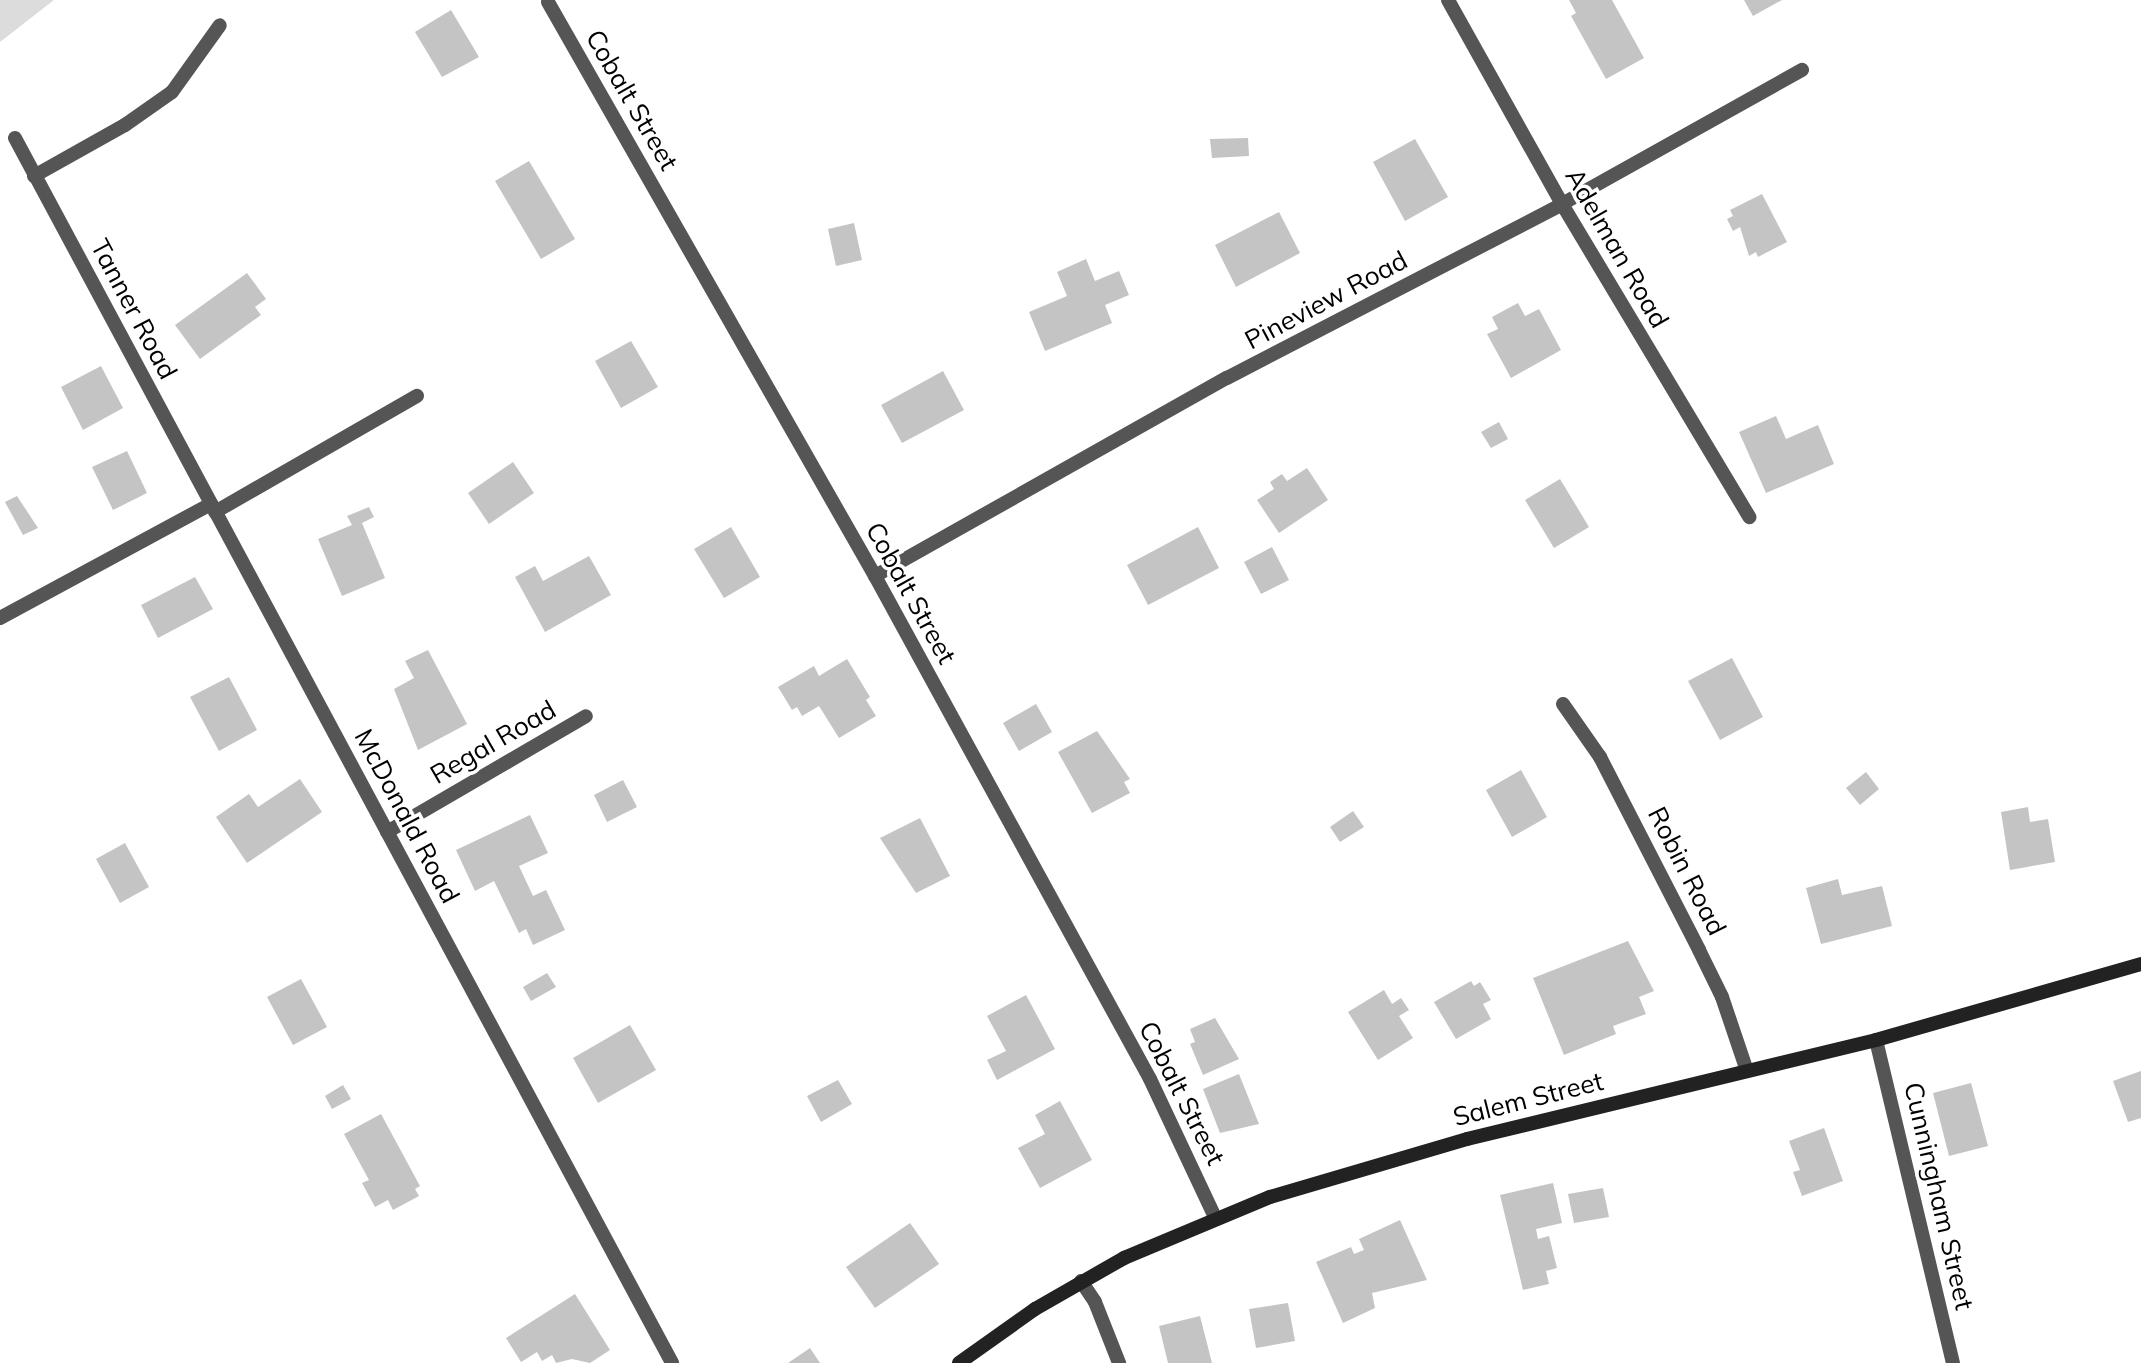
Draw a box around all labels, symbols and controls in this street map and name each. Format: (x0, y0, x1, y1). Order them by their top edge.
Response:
street label: Cobalt Street (579, 24, 685, 176)
street label: Adelman Road (1559, 163, 1675, 333)
street label: Tanner Road (84, 234, 184, 384)
street label: Pineview Road (1239, 244, 1413, 356)
street label: Cobalt Street (859, 517, 963, 669)
street label: Regal Road (425, 694, 561, 790)
street label: McDonald Road (348, 724, 466, 908)
street label: Robin Road (1641, 802, 1733, 940)
street label: Cobalt Street (1132, 1016, 1232, 1170)
street label: Salem Street (1450, 1065, 1606, 1133)
street label: Cunningham Street (1898, 1079, 1980, 1313)

